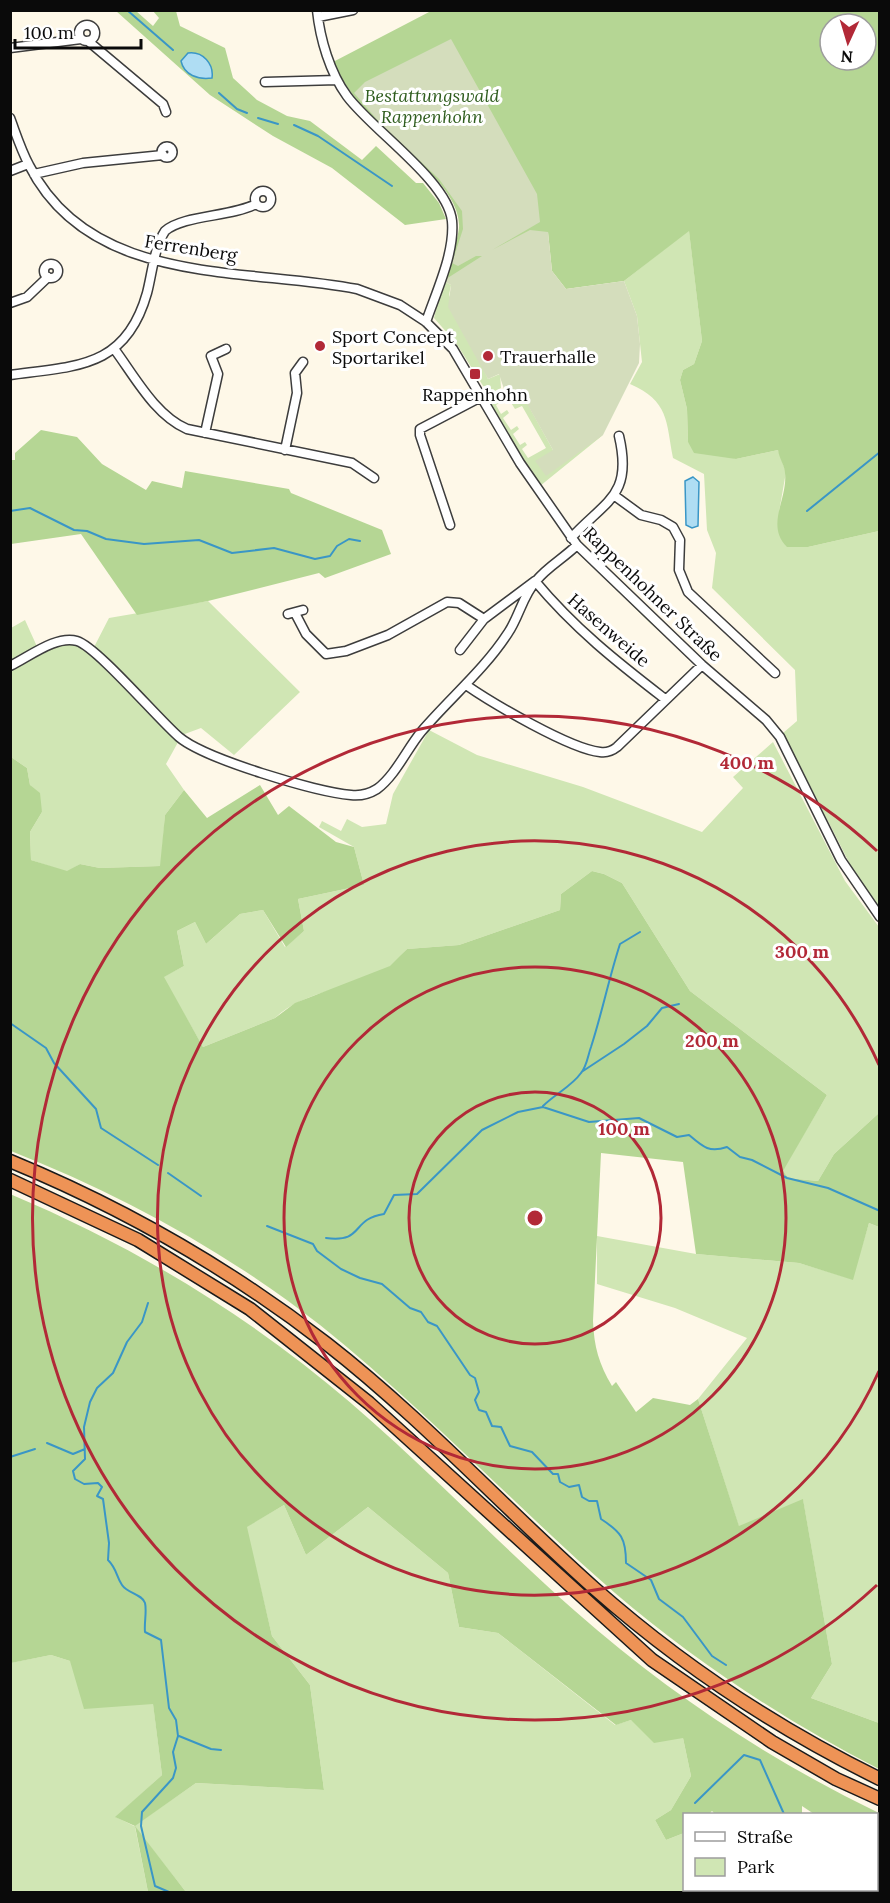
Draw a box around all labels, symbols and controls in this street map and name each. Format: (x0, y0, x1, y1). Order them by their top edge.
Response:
scale bar (15, 12, 141, 50)
north arrow (818, 12, 878, 72)
text: 100 m (24, 21, 74, 44)
text: N (840, 47, 854, 67)
park label: Bestattungswald Rappenhohn (364, 84, 500, 128)
street label: Ferrenberg (143, 229, 240, 267)
place label: Sport Concept Sportarikel (332, 325, 454, 369)
marker: Sport Concept Sportarikel (313, 339, 327, 353)
place label: Trauerhalle (500, 345, 596, 368)
marker: Trauerhalle (481, 349, 495, 363)
marker: Rappenhohn (468, 367, 482, 381)
place label: Rappenhohn (422, 383, 528, 406)
street label: Rappenhohner Straße (579, 522, 727, 666)
street label: Hasenweide (563, 588, 655, 672)
text: 400 m (720, 751, 774, 774)
text: 300 m (775, 940, 830, 963)
text: 200 m (685, 1029, 739, 1052)
text: 100 m (598, 1117, 650, 1140)
centre of rings (525, 1208, 545, 1228)
legend (683, 1813, 878, 1891)
text: Straße (737, 1825, 793, 1848)
text: Park (737, 1855, 775, 1878)

